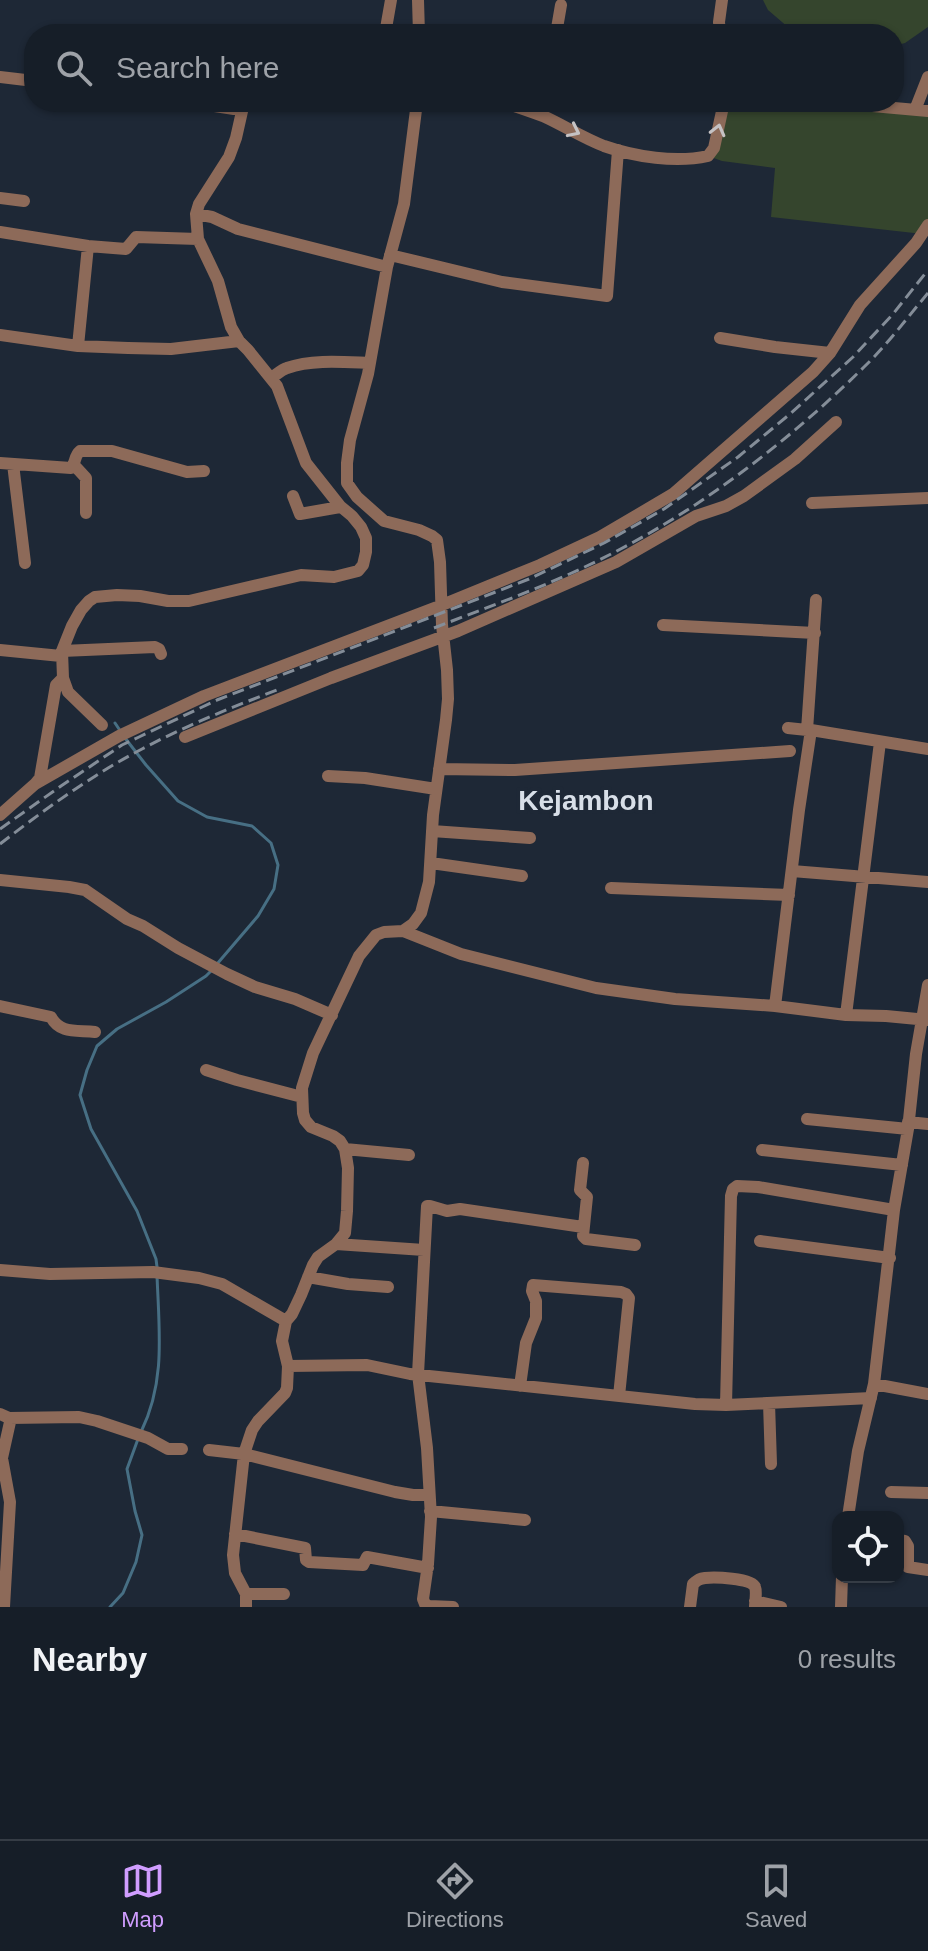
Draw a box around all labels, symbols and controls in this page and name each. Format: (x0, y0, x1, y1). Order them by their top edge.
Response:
search box (24, 24, 904, 112)
icon: search (52, 46, 96, 90)
text: Search here (116, 51, 279, 84)
one-way arrow (565, 122, 580, 137)
one-way arrow (709, 123, 726, 137)
district label: Kejambon (518, 785, 654, 816)
map controls (832, 1511, 904, 1583)
button: locate (832, 1511, 904, 1583)
text: Nearby (32, 1640, 147, 1678)
text: 0 results (798, 1644, 896, 1674)
tab: Map (121, 1859, 165, 1933)
tab: Directions (406, 1859, 504, 1933)
tab: Saved (745, 1859, 807, 1933)

